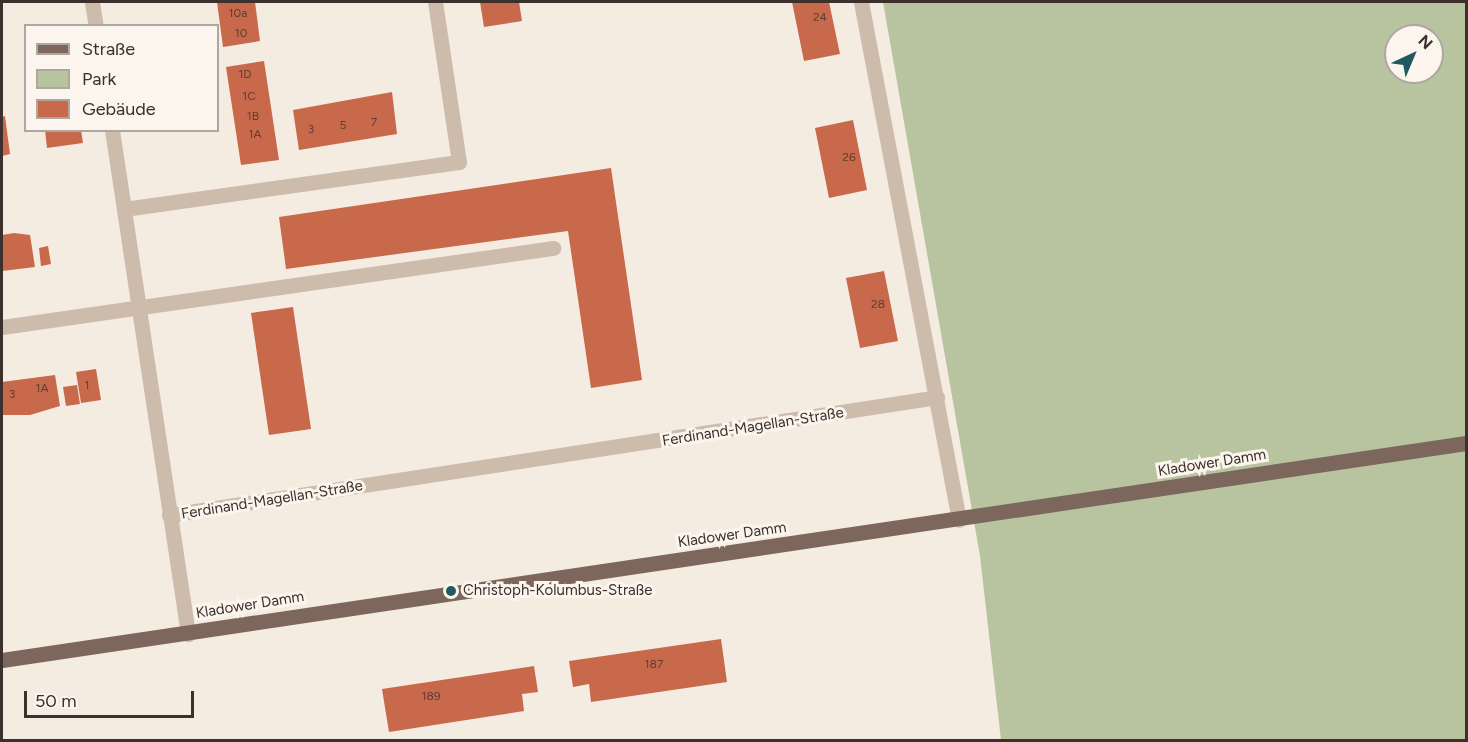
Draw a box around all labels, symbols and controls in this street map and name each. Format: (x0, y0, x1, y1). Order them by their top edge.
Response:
house number: 10a (229, 7, 247, 21)
house number: 24 (813, 11, 827, 25)
legend (24, 24, 219, 132)
north arrow (1384, 24, 1444, 84)
house number: 10 (235, 27, 247, 41)
text: N (1414, 31, 1437, 53)
text: Straße (82, 38, 135, 60)
text: Park (82, 68, 116, 90)
house number: 1D (238, 68, 252, 82)
house number: 1C (242, 90, 256, 104)
text: Gebäude (82, 98, 156, 120)
house number: 1B (247, 110, 259, 124)
house number: 7 (371, 116, 377, 130)
house number: 5 (340, 119, 346, 133)
house number: 3 (308, 123, 314, 137)
house number: 1A (248, 128, 262, 142)
house number: 26 (842, 151, 856, 165)
house number: 28 (871, 298, 885, 312)
house number: 1 (85, 379, 89, 393)
house number: 1A (35, 382, 49, 396)
house number: 3 (9, 388, 15, 402)
street label: Ferdinand-Magellan-Straße (661, 404, 845, 450)
street label: Kladower Damm (1157, 446, 1267, 480)
street label: Ferdinand-Magellan-Straße (180, 477, 364, 523)
street label: Kladower Damm (677, 518, 787, 552)
place label: Christoph-Kolumbus-Straße (463, 582, 652, 600)
marker: Christoph-Kolumbus-Straße (444, 584, 458, 598)
street label: Kladower Damm (195, 588, 305, 622)
house number: 187 (645, 658, 663, 672)
scale bar (27, 679, 196, 717)
text: 50 m (35, 690, 77, 712)
house number: 189 (421, 690, 441, 704)

